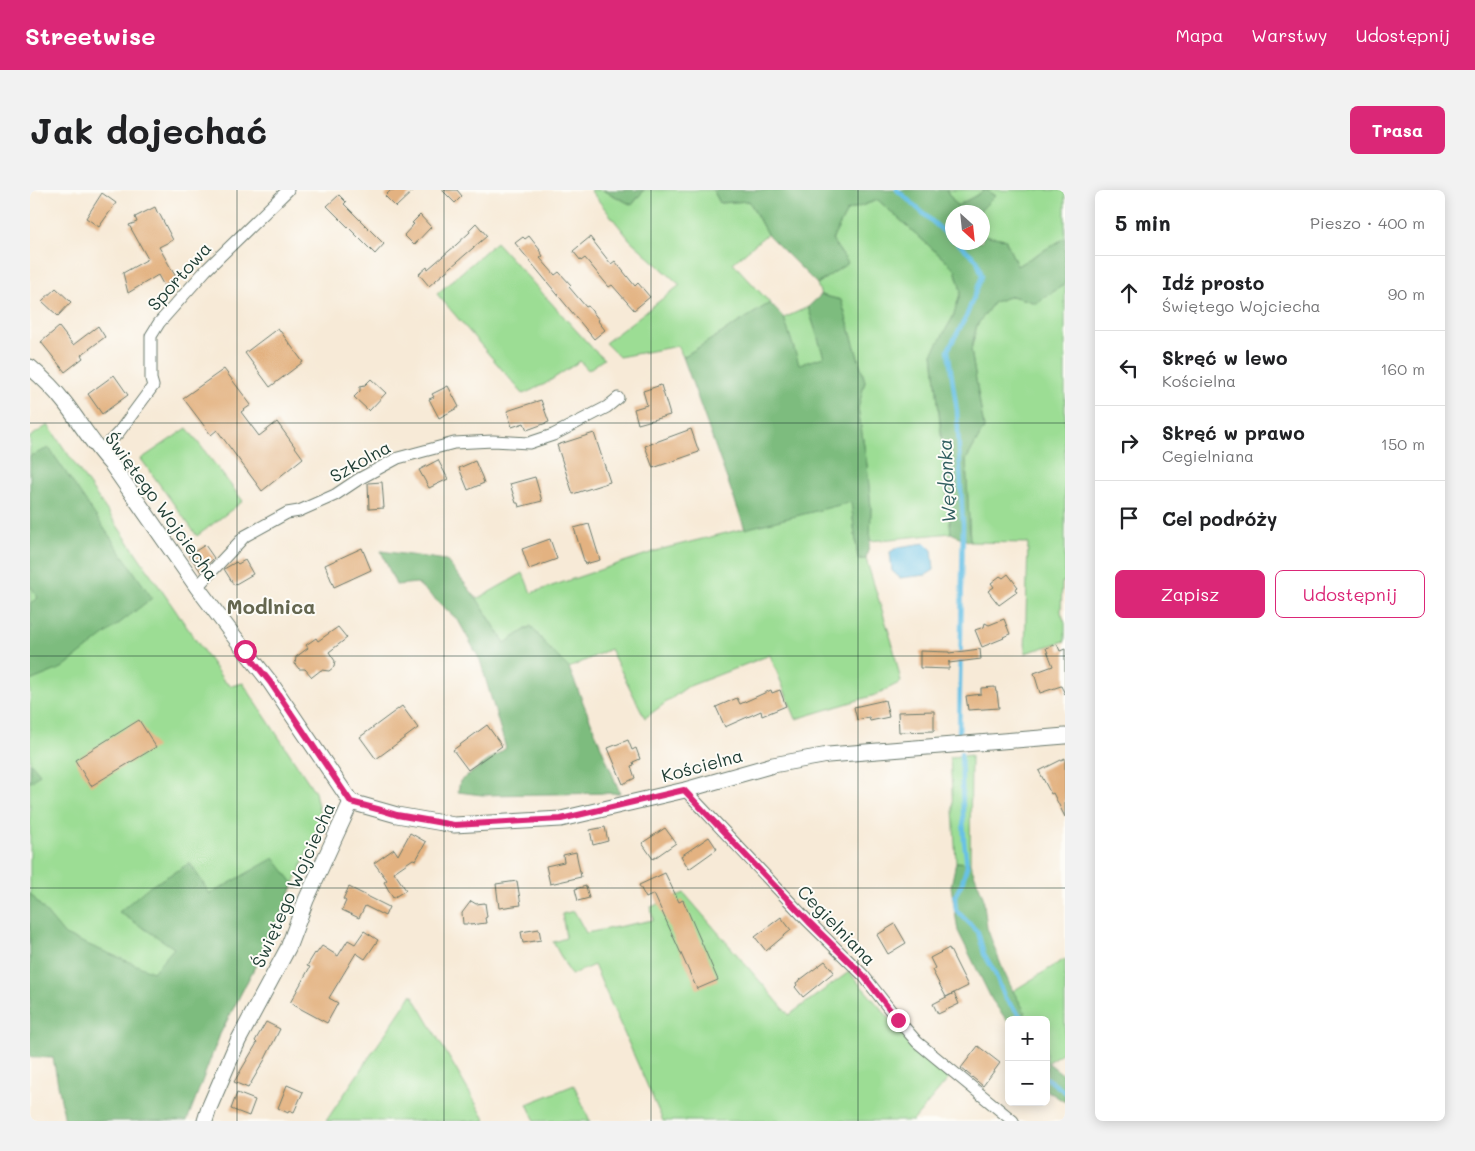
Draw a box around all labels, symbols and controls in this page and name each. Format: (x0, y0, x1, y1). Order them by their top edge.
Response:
text: Streetwise (25, 20, 155, 51)
text: Mapa (1175, 23, 1223, 47)
text: Warstwy (1251, 23, 1327, 47)
text: Udostępnij (1355, 23, 1450, 47)
button: Trasa (1350, 106, 1445, 154)
text: Jak dojechać (30, 107, 267, 153)
north arrow (945, 205, 990, 250)
text: 5 min (1115, 209, 1171, 236)
text: Pieszo · 400 m (1310, 212, 1425, 233)
street label: Sportowa (142, 236, 216, 316)
text: Idź prosto (1162, 270, 1264, 295)
icon: ahead (1115, 279, 1143, 307)
text: 90 m (1388, 283, 1425, 304)
text: Świętego Wojciecha (1162, 295, 1321, 316)
text: Skręć w lewo (1162, 345, 1288, 370)
icon: left (1115, 354, 1143, 382)
text: 160 m (1380, 358, 1425, 379)
text: Kościelna (1162, 370, 1236, 391)
text: Skręć w prawo (1162, 420, 1305, 445)
street label: Świętego Wojciecha (100, 427, 224, 585)
icon: right (1115, 429, 1143, 457)
text: 150 m (1381, 433, 1425, 454)
street label: Szkolna (325, 434, 395, 488)
water label: Wędonka (931, 438, 961, 524)
text: Cegielniana (1162, 445, 1254, 466)
icon: arrive (1115, 504, 1143, 532)
text: Cel podróży (1162, 506, 1277, 531)
button: Zapisz (1115, 570, 1265, 618)
button: Udostępnij (1275, 570, 1425, 618)
district label: Modlnica (227, 593, 315, 619)
route start (234, 640, 257, 663)
street label: Kościelna (659, 743, 745, 787)
street label: Świętego Wojciecha (246, 799, 340, 971)
street label: Cegielniana (792, 879, 882, 971)
route end (887, 1009, 910, 1032)
map controls (1005, 1016, 1050, 1106)
button: + (1005, 1016, 1050, 1061)
button: − (1005, 1061, 1050, 1106)

